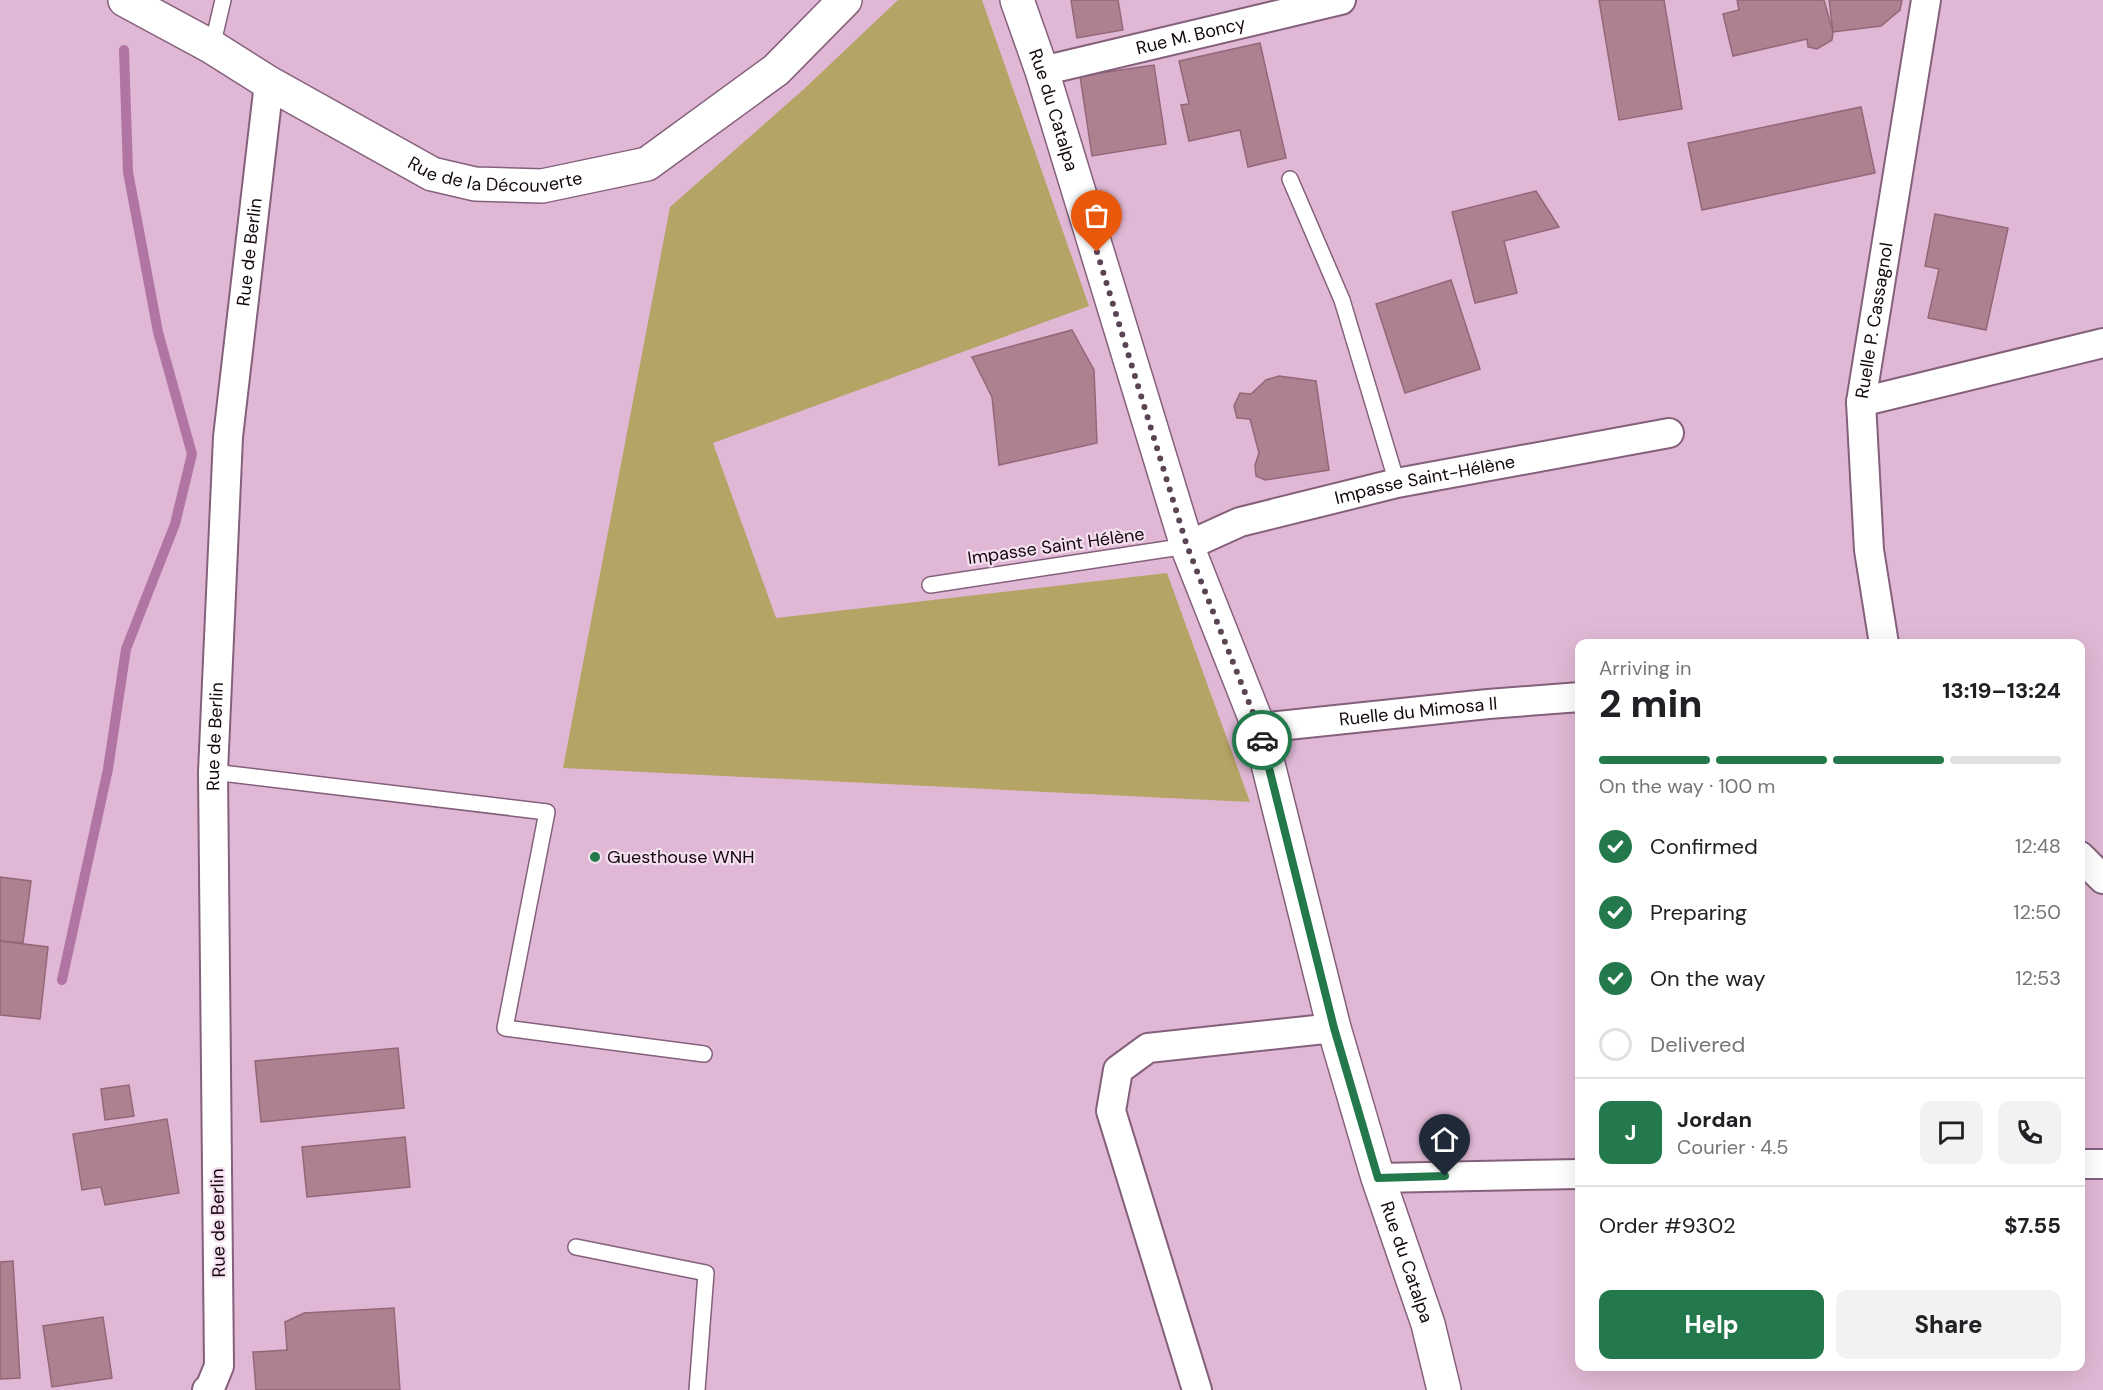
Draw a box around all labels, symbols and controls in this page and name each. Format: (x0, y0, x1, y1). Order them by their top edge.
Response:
street label: Rue M. Boncy (1134, 11, 1248, 60)
street label: Rue du Catalpa (1023, 46, 1084, 174)
street label: Rue de la Découverte (403, 151, 584, 198)
pin (1071, 190, 1122, 252)
street label: Rue de Berlin (231, 197, 268, 307)
icon: bag (1080, 199, 1113, 232)
street label: Ruelle P. Cassagnol (1850, 241, 1899, 400)
street label: Impasse Saint-Hélène (1332, 450, 1517, 510)
street label: Impasse Saint Hélène (966, 522, 1146, 570)
text: Arriving in (1599, 655, 1691, 681)
text: 13:19–13:24 (1942, 676, 2061, 705)
text: 2 min (1599, 678, 1703, 729)
street label: Rue de Berlin (201, 682, 229, 791)
street label: Ruelle du Mimosa II (1338, 691, 1498, 732)
courier (1232, 710, 1292, 770)
icon: car (1246, 724, 1279, 757)
text: On the way · 100 m (1599, 773, 1775, 799)
icon: check (1599, 830, 1632, 863)
text: Confirmed (1650, 832, 1758, 861)
text: 12:48 (2015, 833, 2061, 859)
place label: Guesthouse WNH (607, 845, 754, 869)
marker: Guesthouse WNH (588, 850, 602, 864)
icon: check (1599, 896, 1632, 929)
text: Preparing (1650, 898, 1747, 927)
text: 12:50 (2013, 899, 2061, 925)
icon: check (1599, 962, 1632, 995)
text: On the way (1650, 964, 1765, 993)
text: 12:53 (2015, 965, 2061, 991)
text: Delivered (1650, 1030, 1745, 1059)
button: chat (1920, 1101, 1983, 1164)
button: phone (1998, 1101, 2061, 1164)
text: Jordan (1677, 1105, 1752, 1134)
pin (1419, 1114, 1470, 1176)
text: J (1625, 1118, 1636, 1147)
icon: home (1428, 1123, 1461, 1156)
text: Courier · 4.5 (1677, 1134, 1789, 1160)
street label: Rue de Berlin (205, 1168, 231, 1278)
street label: Rue du Catalpa (1375, 1198, 1439, 1326)
text: Order #9302 (1599, 1211, 1736, 1240)
text: $7.55 (2004, 1211, 2061, 1240)
button: Help (1599, 1290, 1824, 1359)
button: Share (1836, 1290, 2061, 1359)

